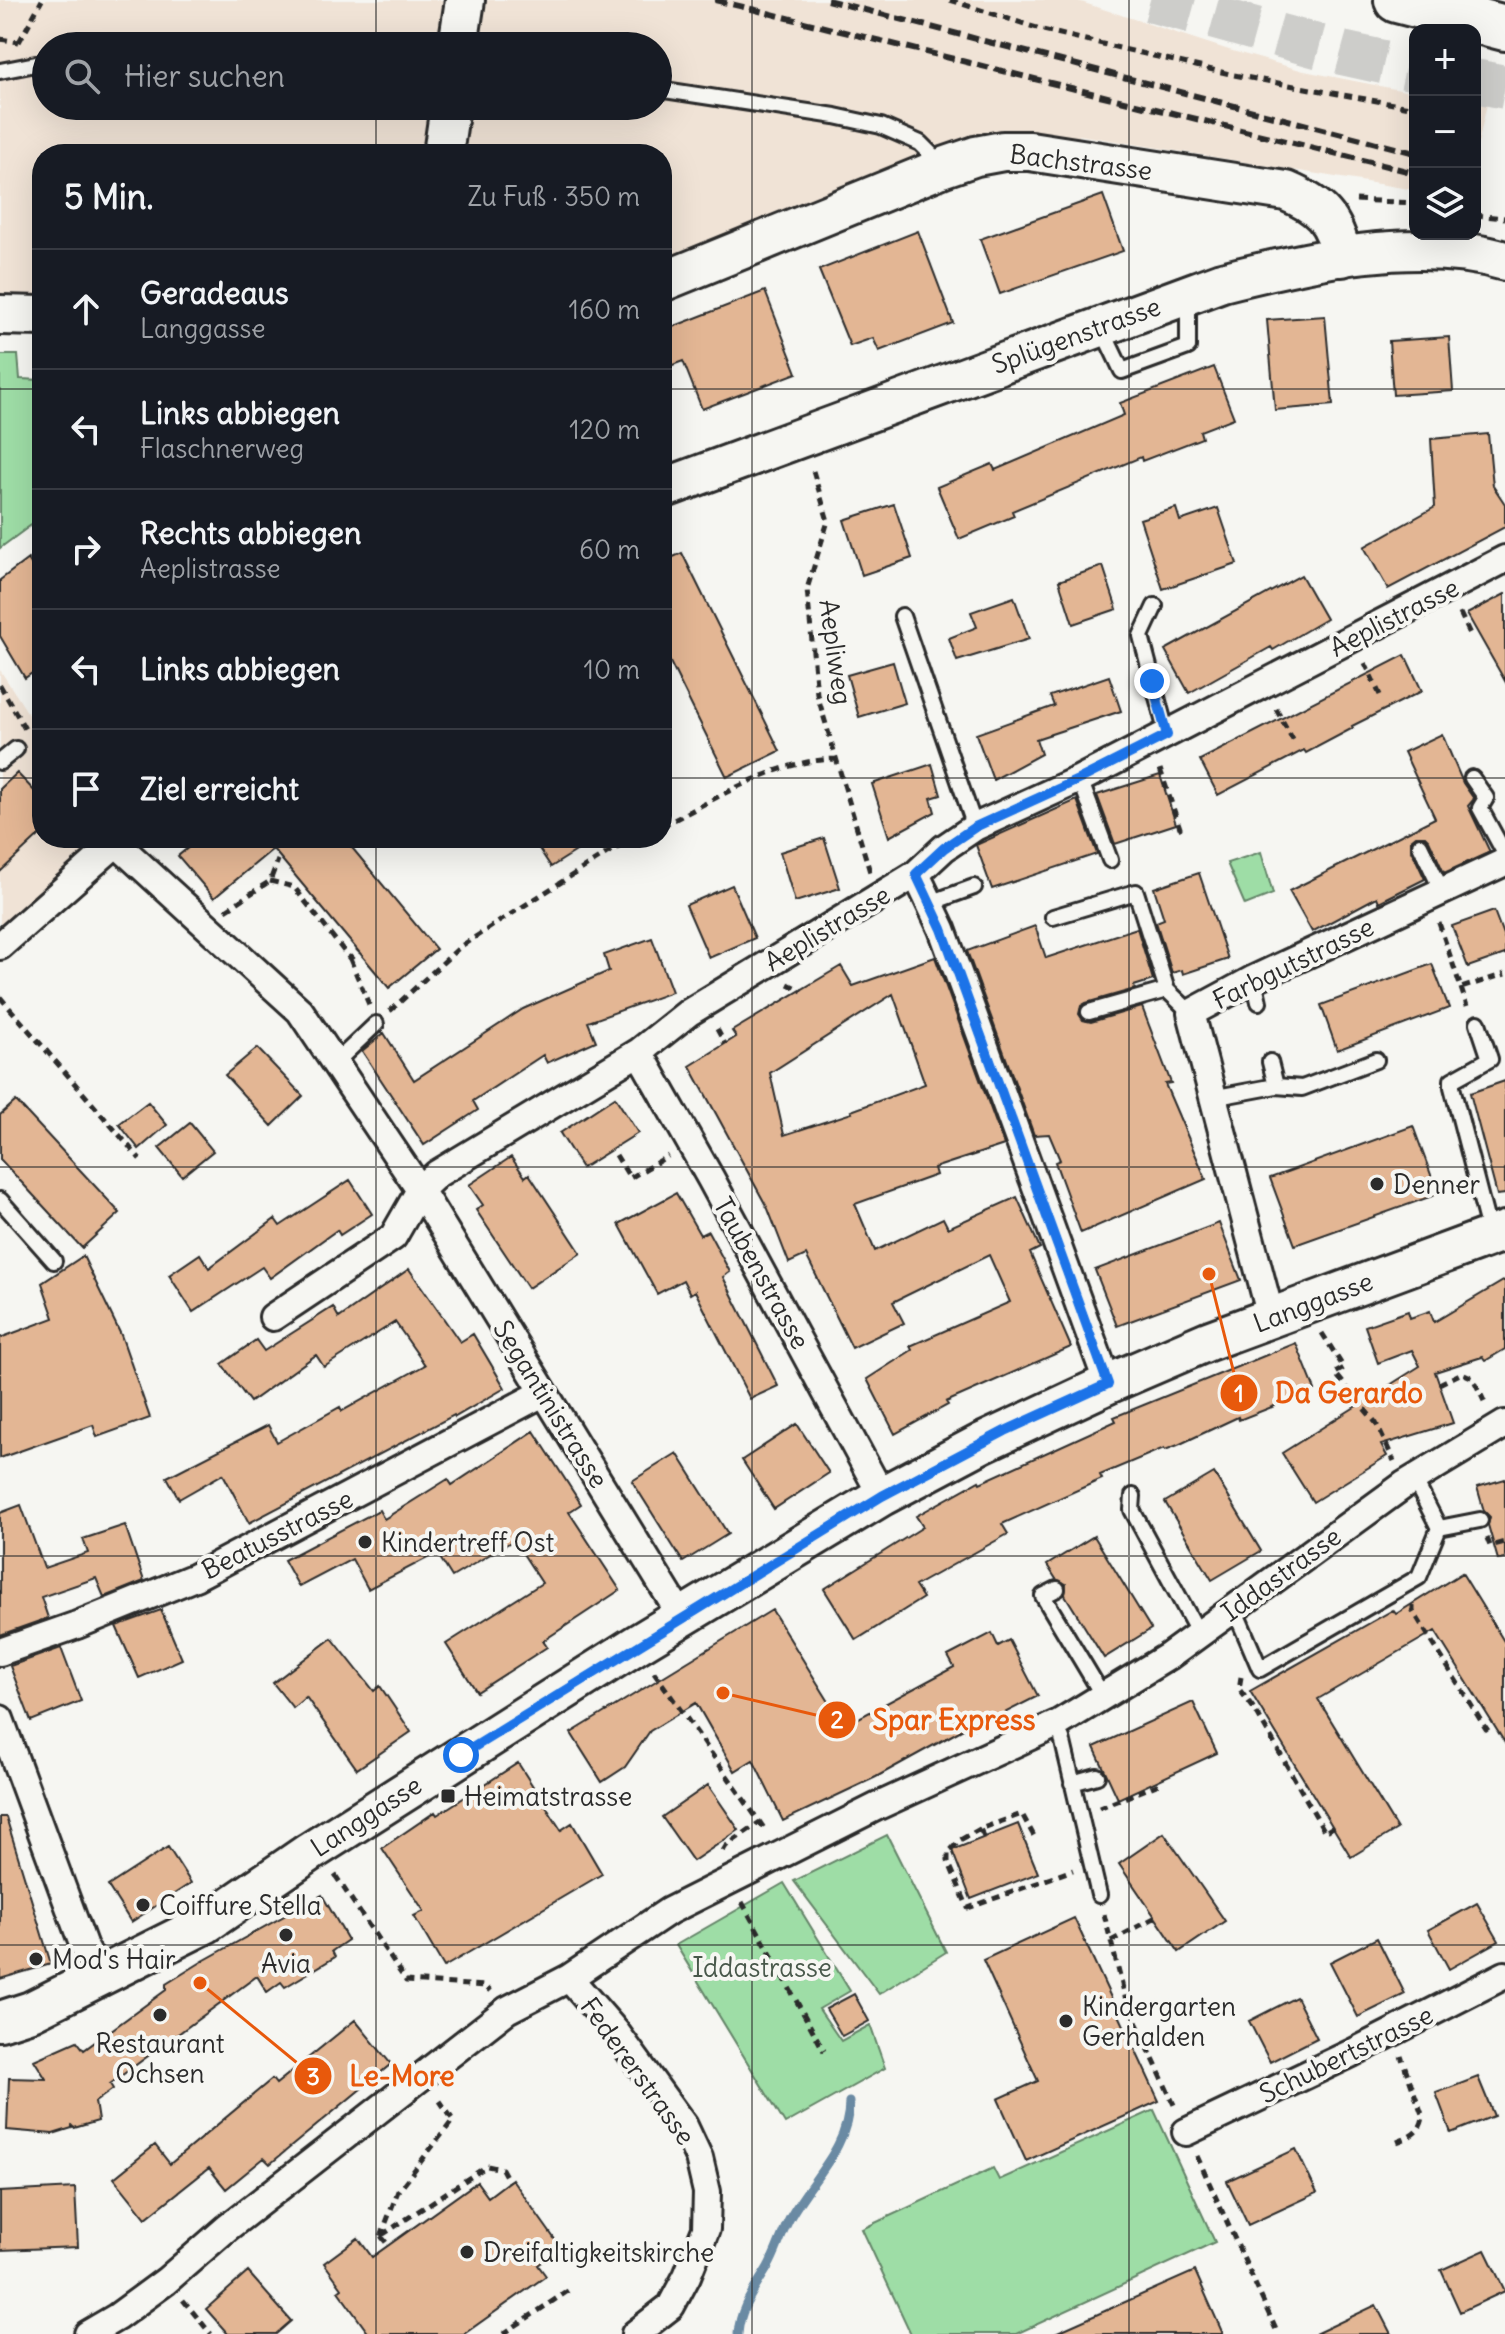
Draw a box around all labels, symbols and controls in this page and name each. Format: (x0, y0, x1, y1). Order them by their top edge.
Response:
map controls (1409, 24, 1481, 240)
button: + (1409, 24, 1481, 96)
search box (32, 32, 672, 120)
icon: search (60, 54, 104, 98)
text: Hier suchen (124, 57, 285, 95)
button: − (1409, 96, 1481, 168)
street label: Bachstrasse (1008, 137, 1154, 187)
button: layers (1409, 168, 1481, 240)
text: 5 Min. (64, 175, 153, 218)
text: Zu Fuß · 350 m (467, 180, 640, 213)
text: Geradeaus (140, 274, 289, 312)
icon: ahead (64, 287, 108, 331)
street label: Splügenstrasse (987, 289, 1165, 381)
text: 160 m (569, 293, 640, 326)
text: Langgasse (140, 312, 265, 345)
text: Links abbiegen (140, 394, 340, 432)
icon: left (64, 407, 108, 451)
text: 120 m (569, 413, 640, 446)
text: Flaschnerweg (140, 432, 304, 465)
text: Rechts abbiegen (140, 514, 361, 552)
icon: right (64, 527, 108, 571)
text: 60 m (579, 533, 640, 566)
text: Aeplistrasse (140, 552, 281, 585)
street label: Aeplistrasse (1324, 570, 1464, 664)
street label: Aepliweg (812, 597, 860, 707)
icon: left (64, 647, 108, 691)
text: Links abbiegen (140, 650, 340, 688)
text: 10 m (584, 653, 640, 686)
route end (1134, 663, 1170, 699)
icon: arrive (64, 767, 108, 811)
text: Ziel erreicht (140, 770, 299, 808)
street label: Aeplistrasse (758, 878, 896, 978)
street label: Farbgutstrasse (1207, 910, 1379, 1016)
place label: Denner (1393, 1168, 1481, 1201)
marker: Denner (1368, 1175, 1386, 1193)
street label: Taubenstrasse (707, 1191, 817, 1355)
street label: Langgasse (1249, 1264, 1377, 1340)
street label: Segantinistrasse (486, 1314, 616, 1494)
callout: Da Gerardo (1219, 1367, 1439, 1419)
text: Da Gerardo (1275, 1375, 1423, 1411)
text: 1 (1234, 1378, 1244, 1408)
street label: Beatusstrasse (196, 1482, 358, 1586)
street label: Iddastrasse (1215, 1520, 1347, 1628)
place label: Kindertreff Ost (381, 1526, 554, 1559)
marker: Kindertreff Ost (356, 1533, 374, 1551)
callout: Spar Express (817, 1694, 1051, 1746)
text: Spar Express (873, 1702, 1036, 1738)
text: 2 (830, 1704, 844, 1734)
route start (443, 1737, 479, 1773)
street label: Langgasse (304, 1768, 428, 1864)
place label: Heimatstrasse (464, 1780, 632, 1813)
marker: Heimatstrasse (439, 1787, 457, 1805)
place label: Coiffure Stella (159, 1889, 322, 1922)
marker: Coiffure Stella (134, 1896, 152, 1914)
marker: Avia (277, 1926, 295, 1944)
place label: Mod's Hair (52, 1943, 176, 1976)
place label: Avia (261, 1947, 311, 1980)
marker: Mod's Hair (27, 1950, 45, 1968)
park label: Iddastrasse (692, 1951, 832, 1984)
place label: Kindergarten Gerhalden (1082, 1990, 1236, 2053)
street label: Federerstrasse (573, 1991, 703, 2151)
street label: Schubertstrasse (1254, 1998, 1438, 2110)
marker: Restaurant Ochsen (151, 2006, 169, 2024)
marker: Kindergarten Gerhalden (1057, 2012, 1075, 2030)
place label: Restaurant Ochsen (95, 2027, 225, 2090)
callout: Le-More (293, 2050, 471, 2102)
text: Le-More (349, 2058, 455, 2094)
text: 3 (306, 2061, 320, 2091)
place label: Dreifaltigkeitskirche (483, 2236, 714, 2269)
marker: Dreifaltigkeitskirche (458, 2243, 476, 2261)

